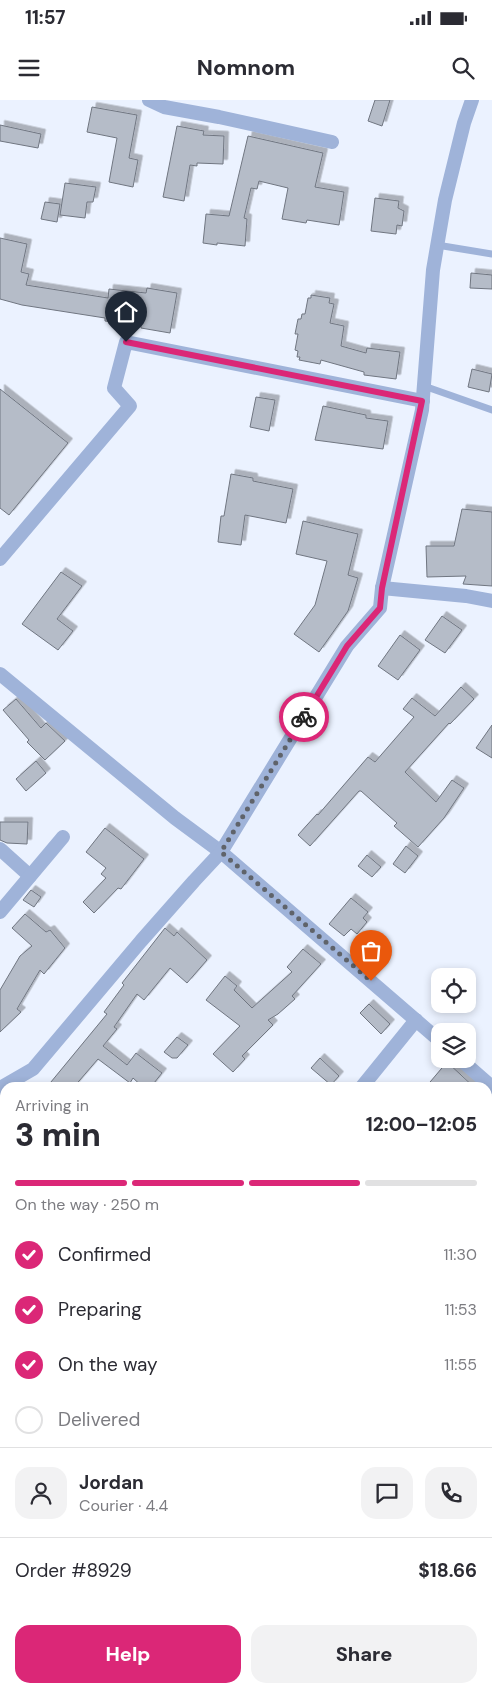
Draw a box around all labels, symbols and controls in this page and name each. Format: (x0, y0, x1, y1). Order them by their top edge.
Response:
text: 11:57 (25, 5, 66, 30)
text: Nomnom (197, 53, 295, 82)
icon: menu (15, 54, 43, 82)
icon: search (449, 54, 477, 82)
pin (105, 291, 147, 342)
icon: home (112, 298, 140, 326)
courier (279, 692, 329, 742)
icon: bike (290, 703, 318, 731)
pin (350, 930, 392, 981)
icon: bag (357, 937, 385, 965)
map controls (431, 968, 476, 1068)
button: locate (431, 968, 476, 1013)
button: layers (431, 1023, 476, 1068)
text: Arriving in (15, 1095, 89, 1116)
text: 12:00–12:05 (366, 1112, 477, 1137)
text: 3 min (15, 1114, 101, 1156)
text: On the way · 250 m (15, 1194, 159, 1215)
icon: check (15, 1241, 43, 1269)
text: Confirmed (58, 1242, 151, 1267)
text: 11:30 (443, 1244, 477, 1265)
icon: check (15, 1296, 43, 1324)
text: Preparing (58, 1297, 142, 1322)
text: 11:53 (445, 1299, 477, 1320)
icon: check (15, 1351, 43, 1379)
text: On the way (58, 1352, 158, 1377)
text: 11:55 (444, 1354, 477, 1375)
text: Delivered (58, 1407, 140, 1432)
button: person (15, 1467, 67, 1519)
button: chat (361, 1467, 413, 1519)
button: phone (425, 1467, 477, 1519)
text: Jordan (79, 1470, 144, 1495)
text: Courier · 4.4 (79, 1495, 168, 1516)
text: Order #8929 (15, 1558, 132, 1583)
text: $18.66 (418, 1558, 477, 1583)
button: Help (15, 1625, 241, 1683)
button: Share (251, 1625, 477, 1683)

